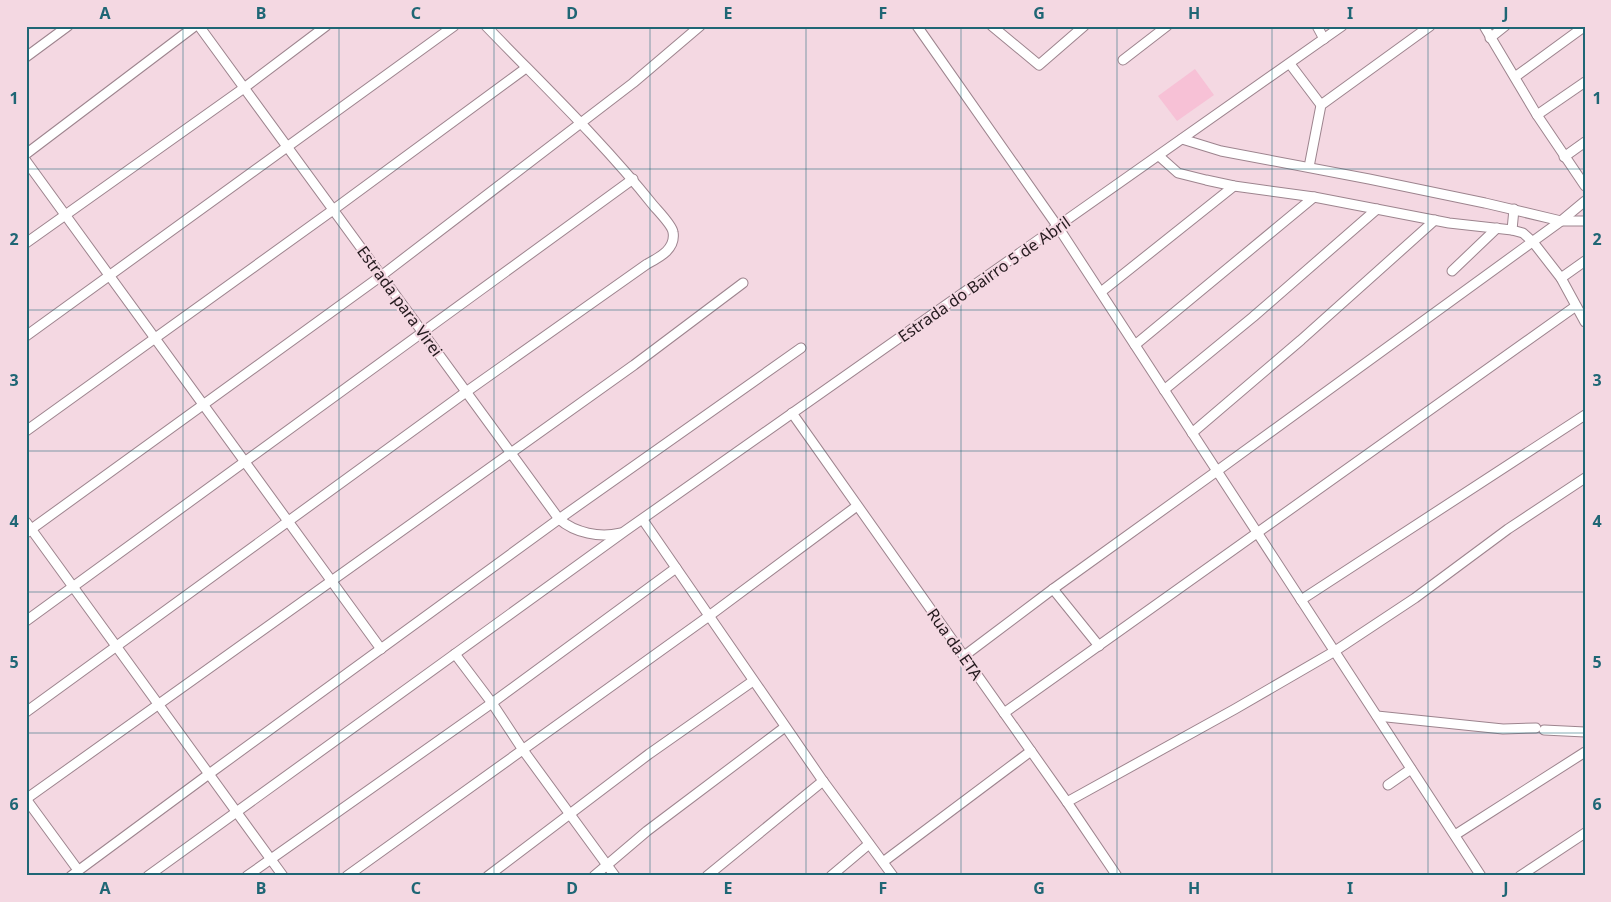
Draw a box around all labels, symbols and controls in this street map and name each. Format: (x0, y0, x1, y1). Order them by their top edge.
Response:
text: A (99, 2, 111, 24)
text: B (256, 2, 266, 24)
text: C (411, 2, 421, 24)
text: D (566, 2, 578, 24)
text: E (724, 2, 733, 24)
text: F (879, 2, 887, 24)
text: G (1033, 2, 1045, 24)
text: H (1188, 2, 1200, 24)
text: I (1347, 2, 1353, 24)
text: J (1501, 2, 1509, 24)
text: 1 (9, 87, 19, 109)
text: 1 (1592, 87, 1602, 109)
street label: Estrada do Bairro 5 de Abril (893, 211, 1075, 347)
text: 2 (9, 228, 19, 250)
text: 2 (1592, 228, 1602, 250)
street label: Estrada para Virei (352, 241, 448, 361)
text: 3 (9, 369, 19, 391)
text: 3 (1592, 369, 1602, 391)
text: 4 (9, 510, 19, 532)
text: 4 (1592, 510, 1602, 532)
street label: Rua da ETA (922, 604, 988, 685)
text: 5 (9, 651, 19, 673)
text: 5 (1592, 651, 1602, 673)
text: 6 (9, 793, 19, 815)
text: 6 (1592, 793, 1602, 815)
text: A (99, 877, 111, 899)
text: B (256, 877, 266, 899)
text: C (411, 877, 421, 899)
text: D (566, 877, 578, 899)
text: E (724, 877, 733, 899)
text: F (879, 877, 887, 899)
text: G (1033, 877, 1045, 899)
text: H (1188, 877, 1200, 899)
text: I (1347, 877, 1353, 899)
text: J (1501, 877, 1509, 899)

